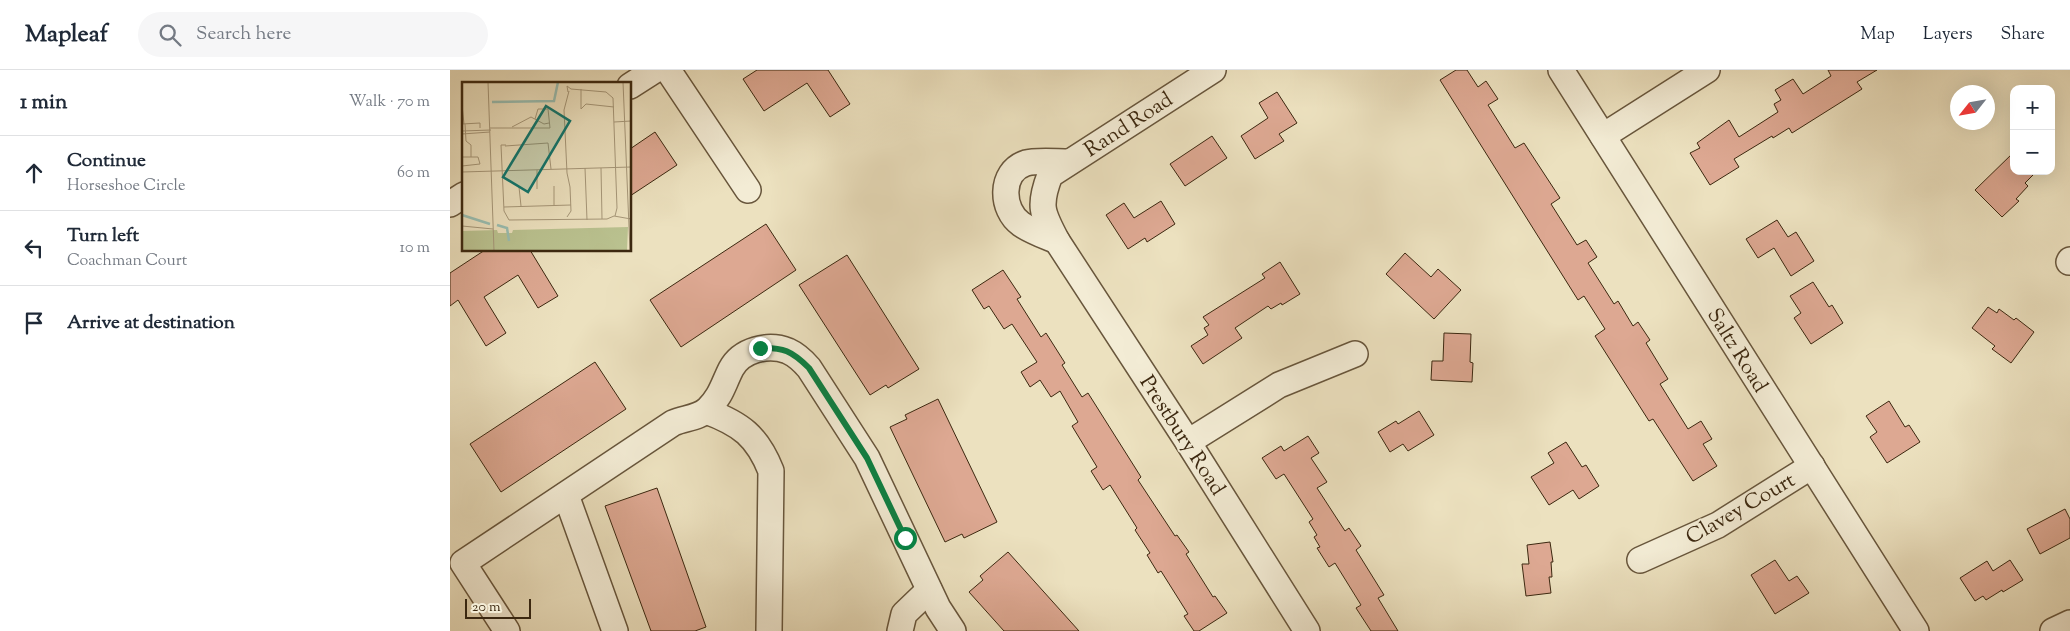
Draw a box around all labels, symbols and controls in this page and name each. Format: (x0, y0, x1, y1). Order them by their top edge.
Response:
search box (138, 12, 488, 57)
text: Mapleaf (25, 18, 108, 52)
icon: search (156, 21, 184, 49)
text: Search here (196, 21, 291, 48)
text: Map (1860, 22, 1895, 48)
text: Layers (1923, 22, 1973, 48)
text: Share (2001, 22, 2045, 48)
inset map (462, 82, 631, 251)
north arrow (1950, 85, 1995, 130)
map controls (2010, 85, 2055, 175)
button: + (2010, 85, 2055, 130)
street label: Rand Road (1079, 86, 1180, 166)
text: 1 min (20, 88, 67, 118)
text: Walk · 70 m (349, 91, 430, 114)
button: − (2010, 130, 2055, 175)
text: Continue (67, 148, 146, 175)
icon: ahead (20, 159, 48, 187)
text: 60 m (397, 162, 430, 185)
text: Horseshoe Circle (67, 175, 185, 198)
text: Turn left (67, 223, 139, 250)
icon: left (20, 234, 48, 262)
text: 10 m (400, 237, 430, 260)
text: Coachman Court (67, 250, 187, 273)
street label: Saltz Road (1699, 303, 1774, 399)
icon: arrive (20, 309, 48, 337)
text: Arrive at destination (67, 310, 235, 337)
route end (749, 337, 772, 360)
street label: Prestbury Road (1131, 370, 1232, 502)
street label: Clavey Court (1681, 466, 1801, 553)
route start (894, 527, 917, 550)
scale bar (465, 596, 531, 619)
text: 20 m (472, 598, 501, 618)

